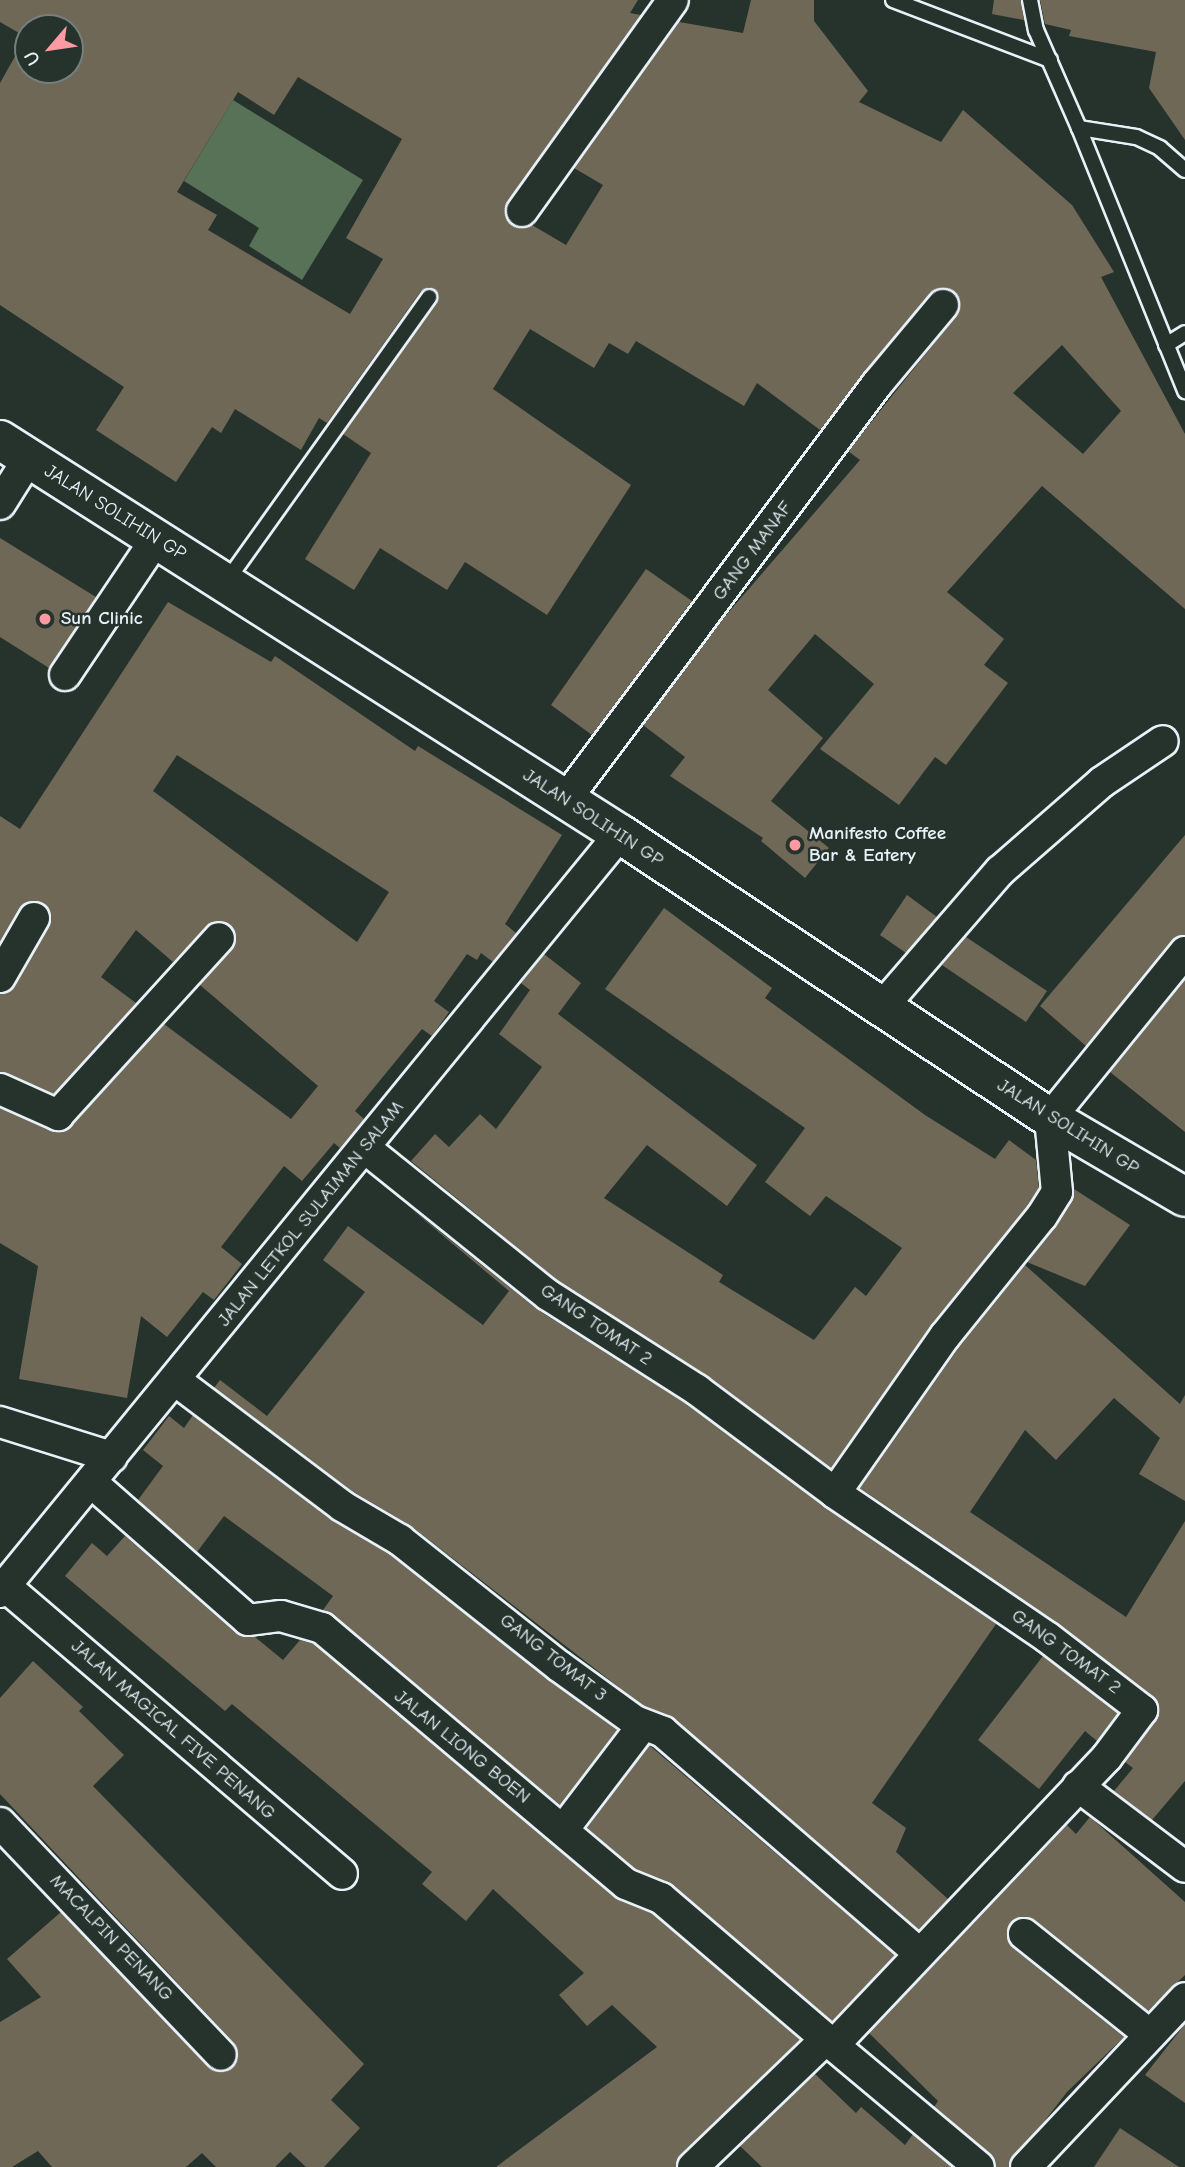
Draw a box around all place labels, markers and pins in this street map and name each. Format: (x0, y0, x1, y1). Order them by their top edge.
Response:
place label: Sun Clinic (61, 608, 143, 630)
marker: Sun Clinic (35, 609, 55, 629)
place label: Manifesto Coffee Bar & Eatery (809, 823, 946, 867)
marker: Manifesto Coffee Bar & Eatery (787, 837, 803, 853)

